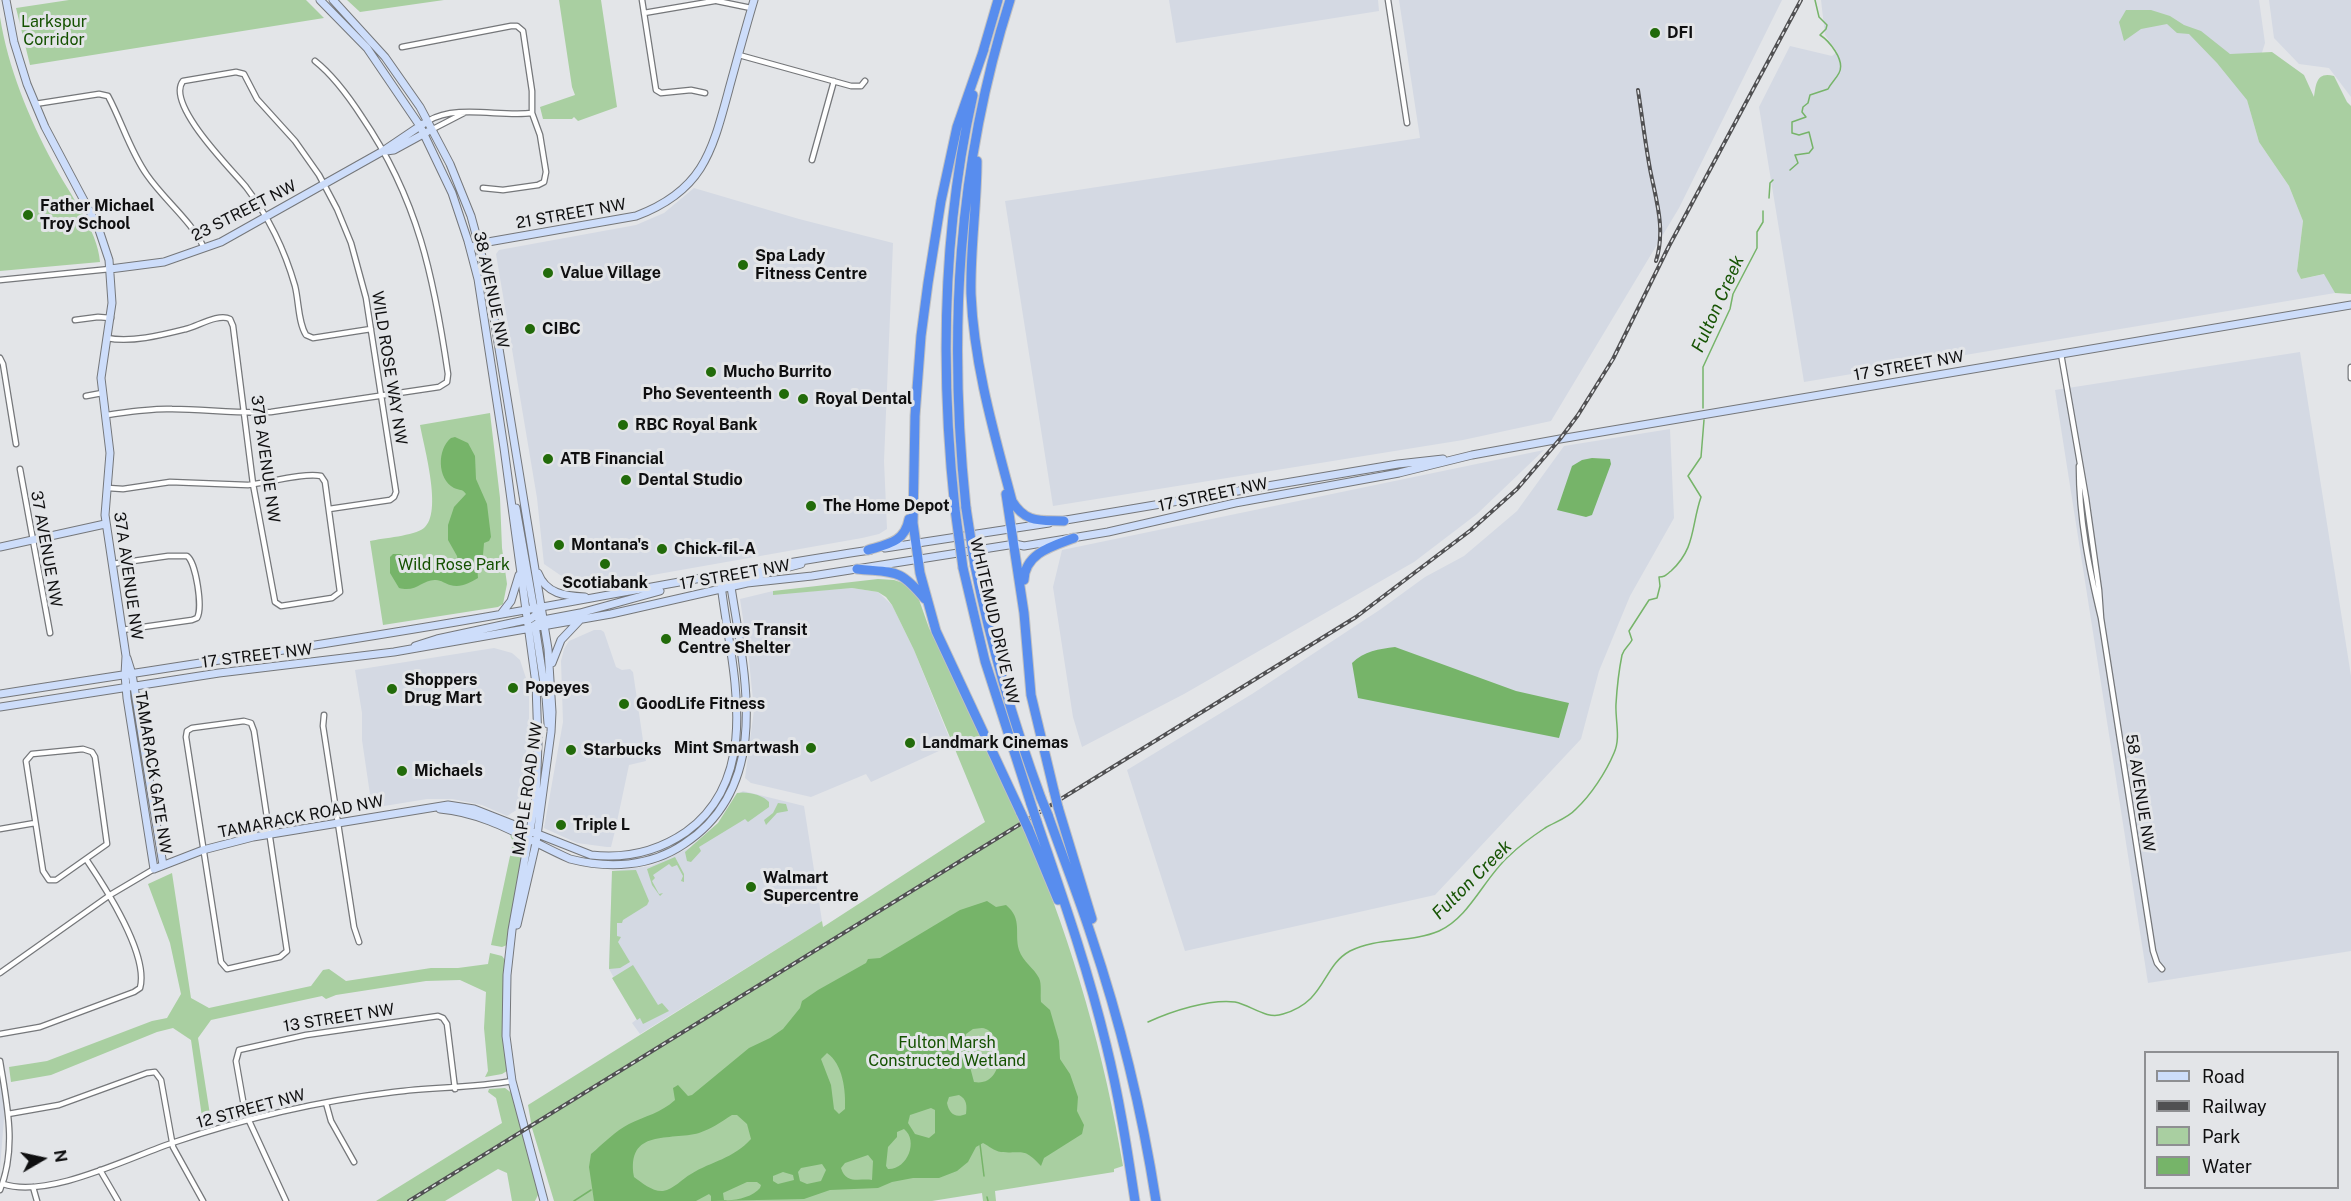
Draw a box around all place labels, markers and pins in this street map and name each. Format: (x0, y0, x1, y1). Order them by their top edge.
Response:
place label: DFI (1667, 23, 1693, 43)
marker: DFI (1648, 26, 1662, 40)
place label: Father Michael Troy School (40, 196, 155, 234)
marker: Father Michael Troy School (21, 208, 35, 222)
place label: Spa Lady Fitness Centre (755, 246, 867, 284)
marker: Spa Lady Fitness Centre (736, 258, 750, 272)
place label: Value Village (560, 263, 661, 283)
marker: Value Village (541, 266, 555, 280)
place label: CIBC (542, 319, 581, 339)
marker: CIBC (523, 322, 537, 336)
place label: Mucho Burrito (723, 362, 832, 382)
marker: Mucho Burrito (704, 365, 718, 379)
place label: Pho Seventeenth (643, 384, 772, 404)
marker: Pho Seventeenth (777, 387, 791, 401)
place label: Royal Dental (815, 389, 912, 409)
marker: Royal Dental (796, 392, 810, 406)
place label: RBC Royal Bank (635, 415, 757, 435)
marker: RBC Royal Bank (616, 418, 630, 432)
place label: ATB Financial (560, 449, 664, 469)
marker: ATB Financial (541, 452, 555, 466)
place label: Dental Studio (638, 470, 743, 490)
marker: Dental Studio (619, 473, 633, 487)
place label: The Home Depot (823, 496, 950, 516)
marker: The Home Depot (804, 499, 818, 513)
place label: Montana's (571, 535, 649, 555)
marker: Montana's (552, 538, 566, 552)
place label: Chick-fil-A (674, 539, 756, 559)
marker: Chick-fil-A (655, 542, 669, 556)
marker: Scotiabank (598, 557, 612, 571)
place label: Scotiabank (562, 573, 648, 593)
place label: Meadows Transit Centre Shelter (678, 620, 808, 658)
marker: Meadows Transit Centre Shelter (659, 632, 673, 646)
place label: Shoppers Drug Mart (404, 670, 482, 708)
place label: Popeyes (525, 678, 589, 698)
marker: Popeyes (506, 681, 520, 695)
marker: Shoppers Drug Mart (385, 682, 399, 696)
place label: GoodLife Fitness (636, 694, 765, 714)
marker: GoodLife Fitness (617, 697, 631, 711)
place label: Landmark Cinemas (922, 733, 1068, 753)
marker: Landmark Cinemas (903, 736, 917, 750)
place label: Mint Smartwash (674, 738, 799, 758)
place label: Starbucks (583, 740, 661, 760)
marker: Mint Smartwash (804, 741, 818, 755)
marker: Starbucks (564, 743, 578, 757)
place label: Michaels (414, 761, 483, 781)
marker: Michaels (395, 764, 409, 778)
place label: Triple L (573, 815, 630, 835)
marker: Triple L (554, 818, 568, 832)
place label: Walmart Supercentre (763, 868, 859, 906)
marker: Walmart Supercentre (744, 880, 758, 894)

